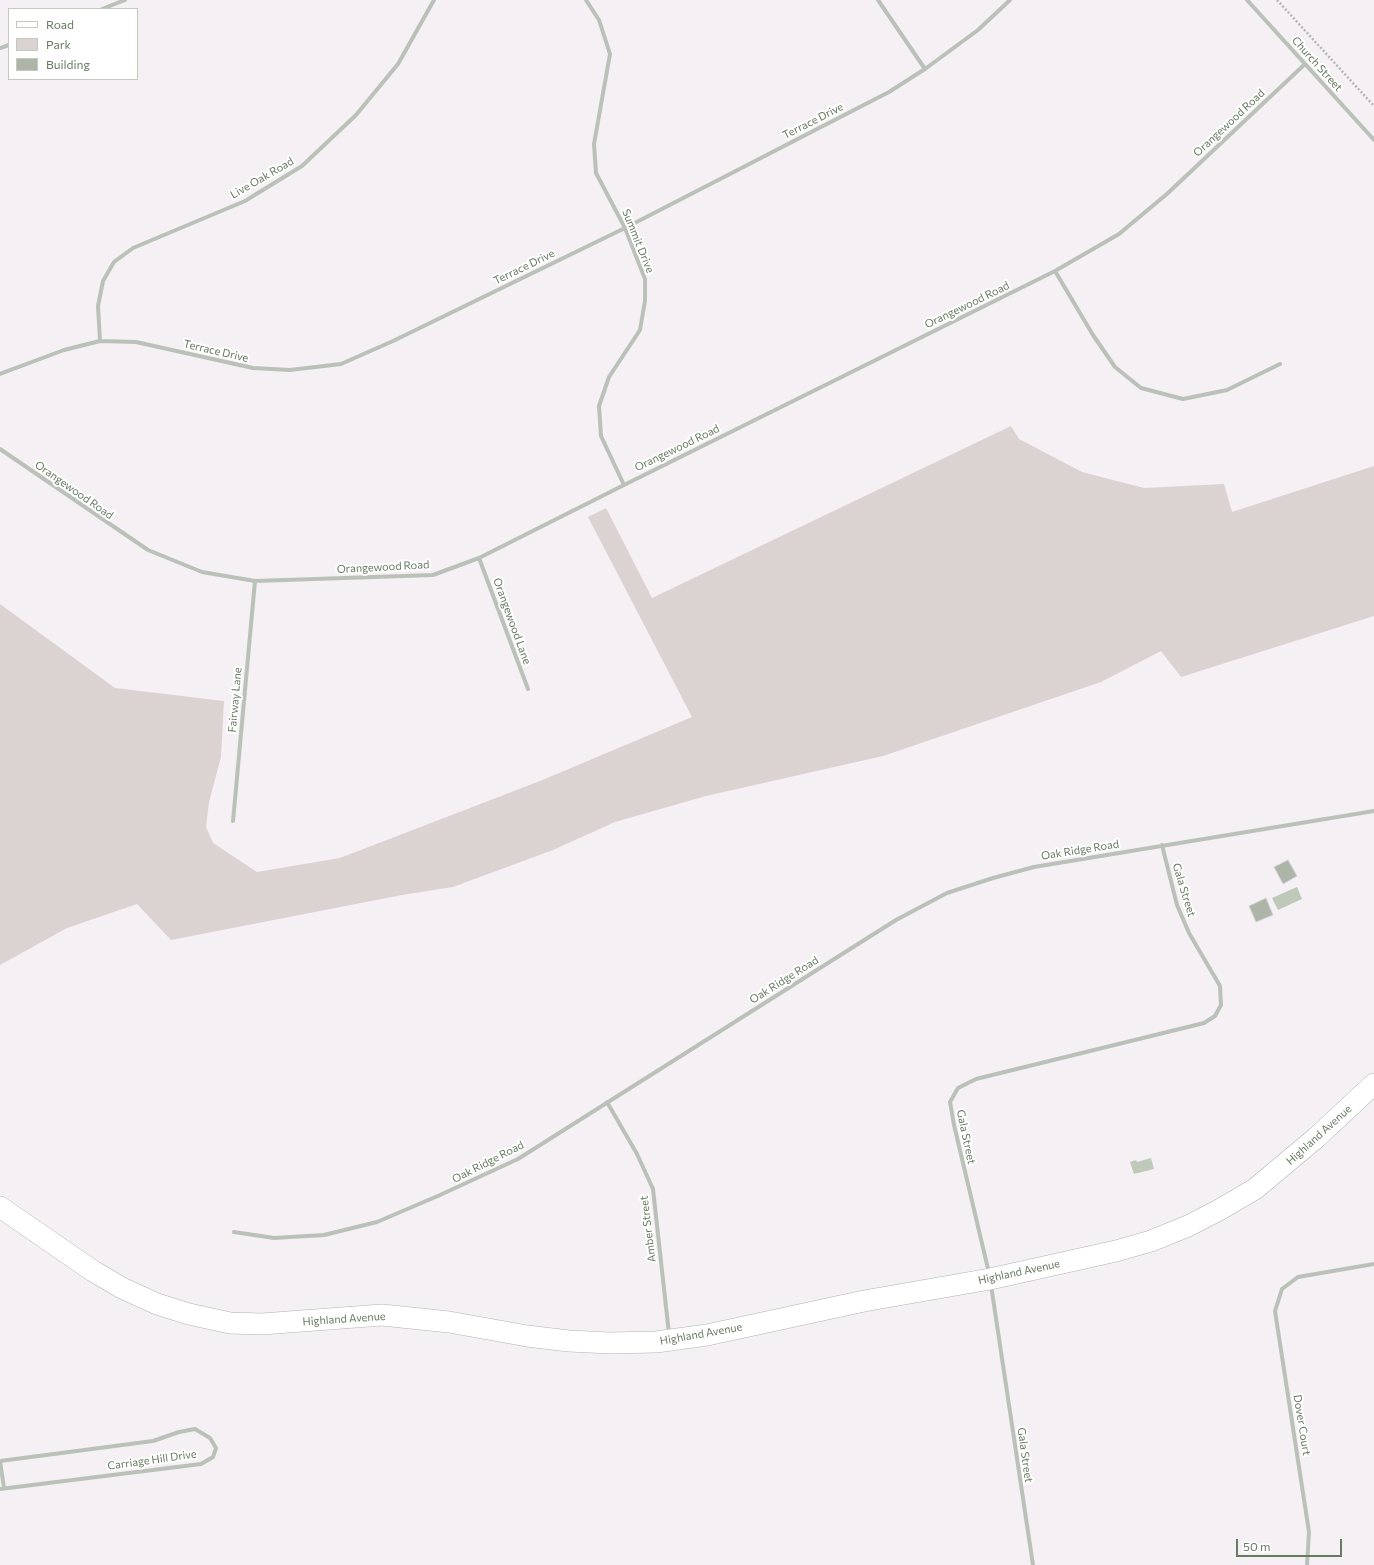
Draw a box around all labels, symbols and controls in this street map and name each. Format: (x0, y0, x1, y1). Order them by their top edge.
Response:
legend (8, 8, 138, 80)
text: Road (46, 17, 74, 31)
street label: Church Street (1289, 34, 1345, 94)
text: Park (46, 37, 71, 51)
text: Building (46, 57, 90, 71)
street label: Orangewood Road (1191, 87, 1267, 159)
street label: Terrace Drive (780, 100, 846, 142)
street label: Live Oak Road (228, 155, 296, 201)
street label: Summit Drive (619, 207, 657, 275)
street label: Terrace Drive (491, 247, 557, 287)
street label: Orangewood Road (922, 279, 1012, 331)
street label: Terrace Drive (182, 337, 250, 365)
street label: Orangewood Road (632, 422, 722, 474)
street label: Orangewood Road (32, 458, 116, 522)
street label: Orangewood Road (336, 558, 430, 576)
street label: Orangewood Lane (490, 576, 534, 666)
street label: Fairway Lane (226, 667, 244, 733)
street label: Oak Ridge Road (1040, 837, 1120, 863)
street label: Gala Street (1170, 862, 1198, 918)
street label: Oak Ridge Road (747, 954, 821, 1006)
street label: Highland Avenue (1284, 1102, 1354, 1168)
street label: Gala Street (954, 1108, 978, 1166)
street label: Oak Ridge Road (450, 1138, 526, 1186)
street label: Amber Street (637, 1195, 659, 1263)
street label: Highland Avenue (977, 1257, 1061, 1287)
street label: Highland Avenue (302, 1310, 386, 1328)
street label: Highland Avenue (659, 1320, 743, 1348)
street label: Dover Court (1291, 1394, 1313, 1456)
street label: Gala Street (1015, 1427, 1035, 1483)
street label: Carriage Hill Drive (107, 1447, 197, 1473)
scale bar (1238, 1531, 1344, 1557)
text: 50 m (1243, 1539, 1271, 1553)

